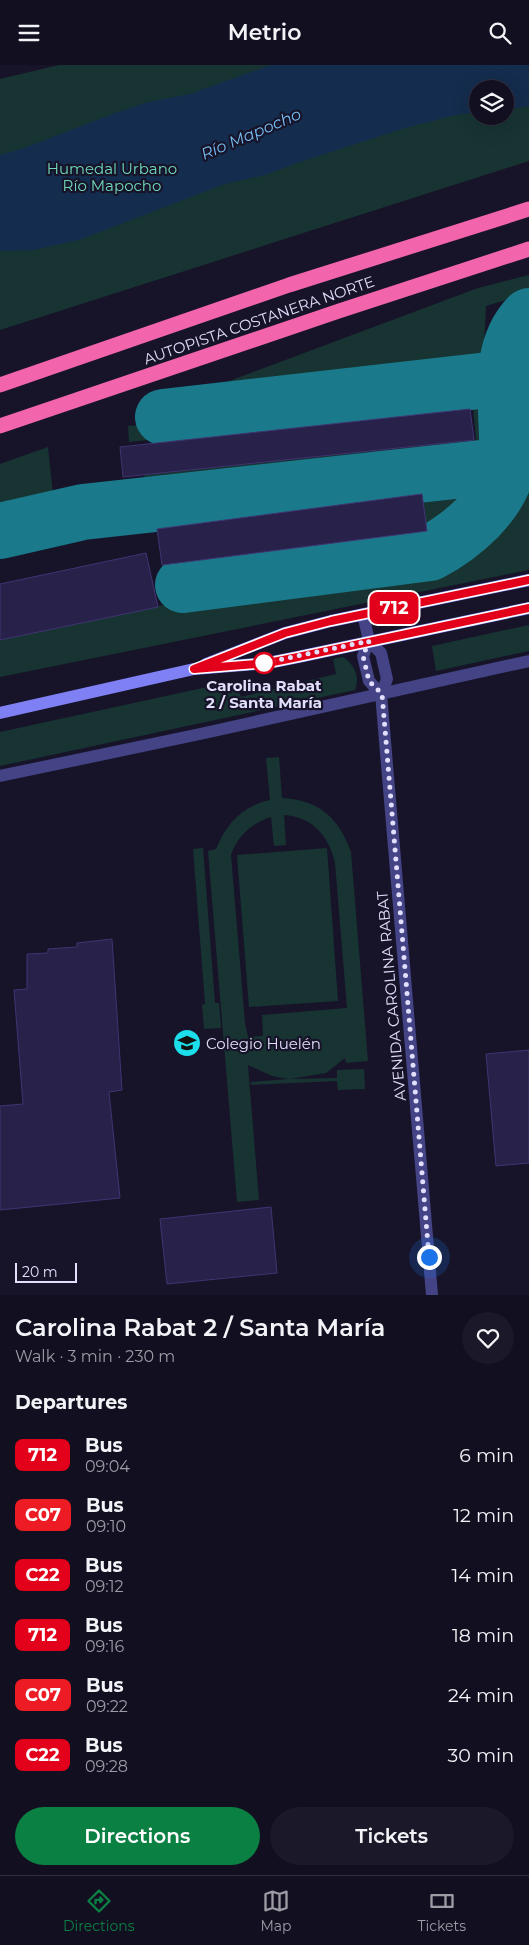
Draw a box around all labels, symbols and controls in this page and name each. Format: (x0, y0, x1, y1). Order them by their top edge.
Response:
icon: menu (15, 19, 43, 47)
text: Metrio (228, 19, 301, 46)
icon: search (486, 19, 514, 47)
map controls (469, 80, 514, 125)
button: layers (469, 80, 514, 125)
water label: Río Mapocho (198, 104, 304, 164)
park label: Humedal Urbano Río Mapocho (47, 159, 177, 195)
street label: AUTOPISTA COSTANERA NORTE (141, 272, 377, 368)
line badge: 712 (365, 592, 423, 624)
text: 712 (379, 597, 409, 619)
marker: Carolina Rabat 2 / Santa María (253, 652, 275, 674)
place label: Carolina Rabat 2 / Santa María (206, 676, 322, 712)
street label: AVENIDA CAROLINA RABAT (372, 890, 410, 1102)
school or university icon: Colegio Huelén (172, 1028, 202, 1058)
place label: Colegio Huelén (206, 1034, 321, 1053)
your location (417, 1245, 442, 1270)
scale bar (15, 1260, 78, 1283)
text: 20 m (22, 1263, 58, 1281)
button: heart (462, 1312, 514, 1364)
text: Carolina Rabat 2 / Santa María (15, 1313, 385, 1342)
text: Walk · 3 min · 230 m (15, 1347, 175, 1366)
text: Departures (15, 1391, 127, 1414)
text: Bus (85, 1434, 123, 1457)
text: 712 (28, 1444, 57, 1466)
text: 6 min (459, 1444, 514, 1467)
text: 09:04 (85, 1457, 130, 1476)
text: Bus (86, 1494, 124, 1517)
text: C07 (25, 1504, 61, 1526)
text: 12 min (453, 1504, 514, 1527)
text: 09:10 (86, 1517, 126, 1536)
text: Bus (85, 1554, 123, 1577)
text: C22 (25, 1564, 60, 1586)
text: 14 min (451, 1564, 514, 1587)
text: 09:12 (85, 1577, 124, 1596)
text: Bus (85, 1614, 123, 1637)
text: 712 (28, 1624, 57, 1646)
text: 18 min (452, 1624, 514, 1647)
text: 09:16 (85, 1637, 124, 1656)
text: Bus (86, 1674, 124, 1697)
text: C07 (25, 1684, 61, 1706)
text: 24 min (448, 1684, 514, 1707)
text: 09:22 (86, 1697, 128, 1716)
text: Bus (85, 1734, 123, 1757)
text: C22 (25, 1744, 60, 1766)
text: 30 min (448, 1744, 514, 1767)
text: 09:28 (85, 1757, 128, 1776)
button: Directions (15, 1807, 260, 1865)
button: Tickets (270, 1807, 514, 1865)
tab: Directions (63, 1887, 135, 1935)
tab: Map (260, 1887, 292, 1935)
tab: Tickets (417, 1887, 466, 1935)

